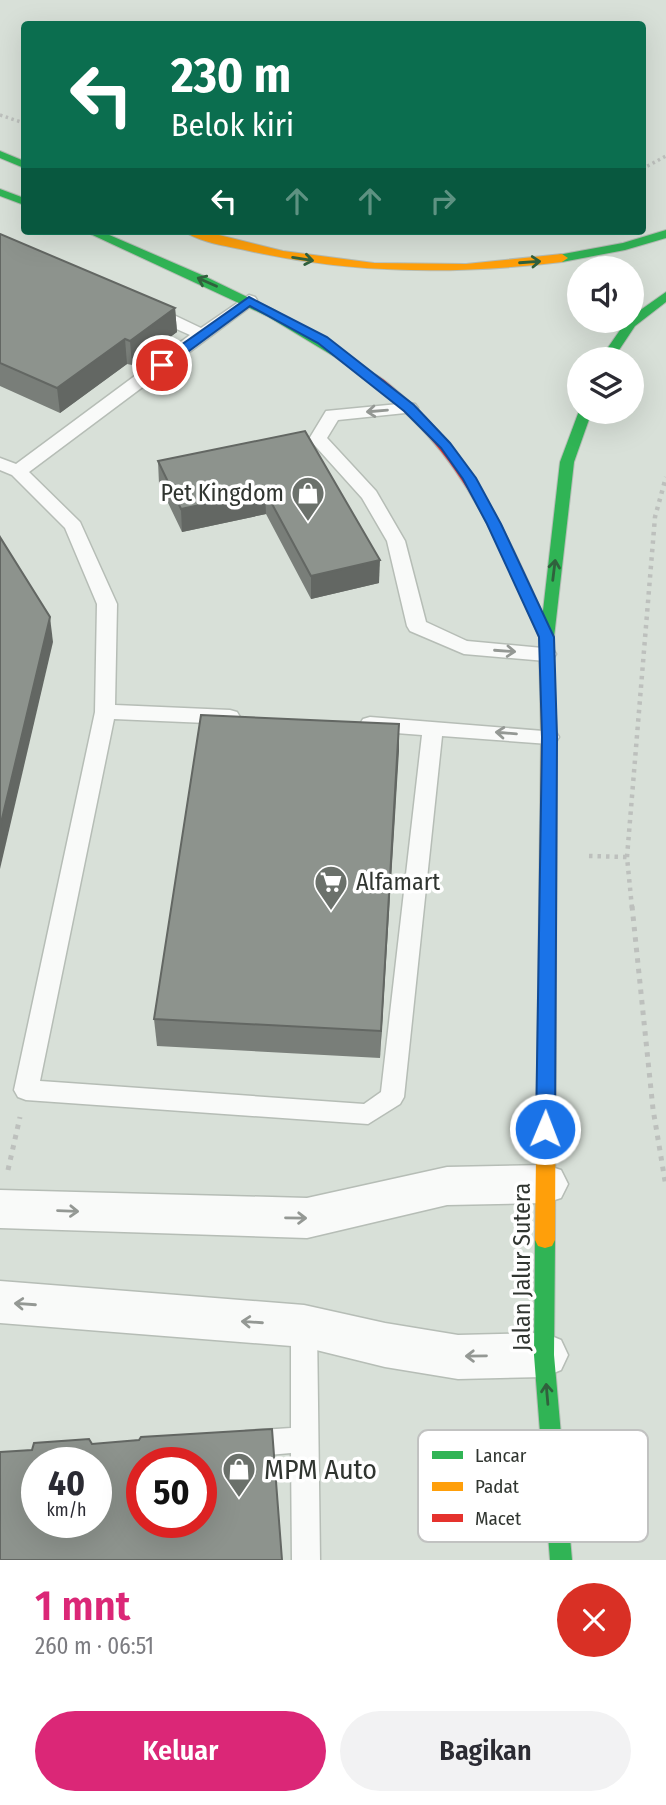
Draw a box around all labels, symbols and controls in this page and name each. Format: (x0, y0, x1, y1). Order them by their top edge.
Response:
text: 230 m (171, 46, 291, 105)
icon: left (56, 49, 147, 140)
text: Belok kiri (171, 106, 294, 144)
icon: left (205, 182, 243, 220)
icon: ahead (278, 182, 316, 220)
icon: ahead (351, 182, 389, 220)
icon: right (424, 182, 462, 220)
one-way arrow (291, 253, 314, 266)
one-way arrow (518, 255, 541, 268)
map controls (567, 256, 644, 424)
button: sound (567, 256, 644, 333)
one-way arrow (197, 275, 218, 288)
pin (132, 335, 192, 395)
icon: arrive (143, 346, 181, 384)
button: layers (567, 347, 644, 424)
one-way arrow (366, 405, 389, 418)
shop icon: Pet Kingdom (289, 474, 327, 523)
place label: Pet Kingdom (161, 479, 284, 507)
one-way arrow (548, 559, 561, 581)
one-way arrow (494, 645, 516, 658)
one-way arrow (495, 726, 517, 739)
supermarket icon: Alfamart (312, 863, 350, 912)
place label: Alfamart (356, 868, 440, 896)
position arrow (508, 1092, 582, 1166)
street label: Jalan Jalur Sutera (508, 1183, 536, 1351)
one-way arrow (56, 1205, 79, 1218)
one-way arrow (284, 1211, 307, 1225)
one-way arrow (14, 1297, 36, 1310)
one-way arrow (241, 1315, 263, 1328)
one-way arrow (465, 1349, 488, 1363)
one-way arrow (540, 1384, 553, 1406)
legend (418, 1430, 648, 1542)
text: Lancar (475, 1444, 527, 1467)
speed limit sign: 50 (126, 1447, 217, 1538)
shop icon: MPM Auto (220, 1450, 258, 1499)
place label: MPM Auto (264, 1453, 377, 1486)
text: 40 (48, 1462, 85, 1504)
text: Padat (475, 1475, 520, 1498)
text: km/h (46, 1499, 87, 1521)
text: Macet (475, 1507, 522, 1530)
text: 1 mnt (35, 1581, 130, 1631)
button: close (557, 1583, 631, 1657)
text: 260 m · 06:51 (35, 1632, 154, 1660)
button: Keluar (35, 1711, 326, 1791)
button: Bagikan (340, 1711, 631, 1791)

